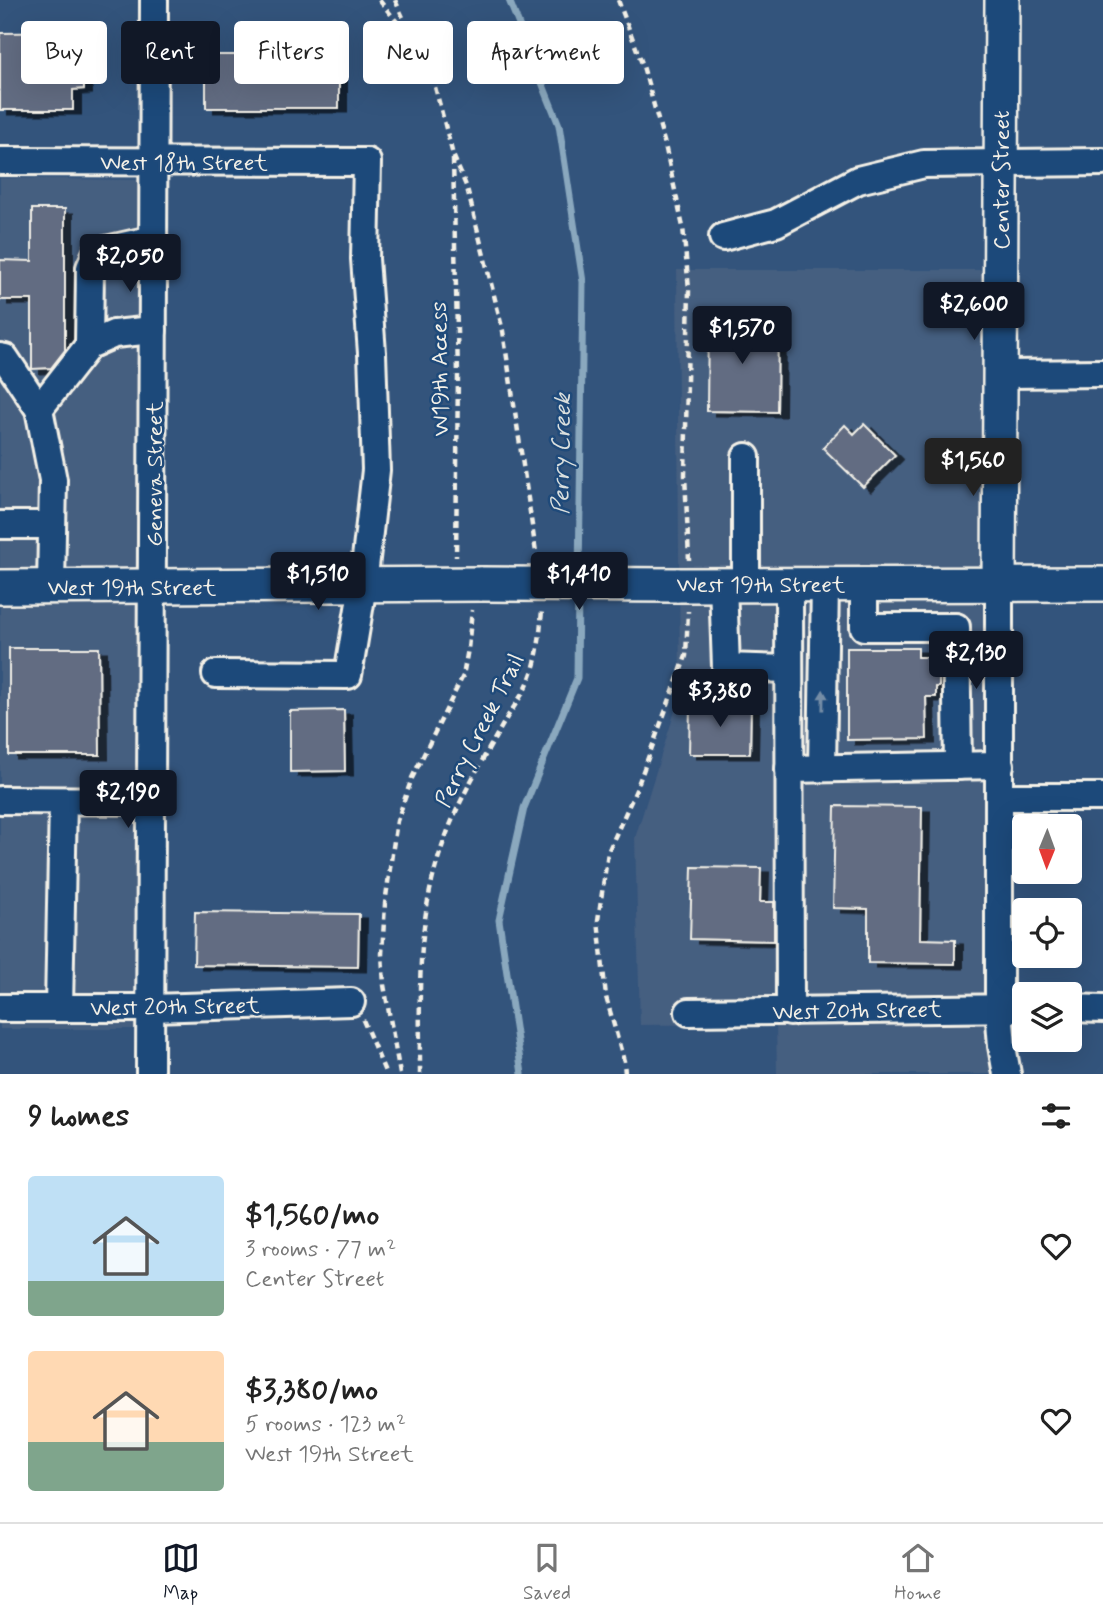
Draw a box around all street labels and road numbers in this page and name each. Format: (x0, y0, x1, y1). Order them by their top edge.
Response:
street label: Center Street (988, 110, 1018, 250)
street label: West 18th Street (100, 149, 268, 179)
street label: W19th Access (425, 301, 457, 437)
street label: Geneva Street (141, 401, 171, 547)
street label: West 19th Street (677, 571, 846, 601)
street label: West 19th Street (48, 574, 217, 604)
street label: Perry Creek Trail (429, 649, 532, 813)
street label: West 20th Street (90, 992, 260, 1024)
street label: West 20th Street (772, 996, 942, 1028)

